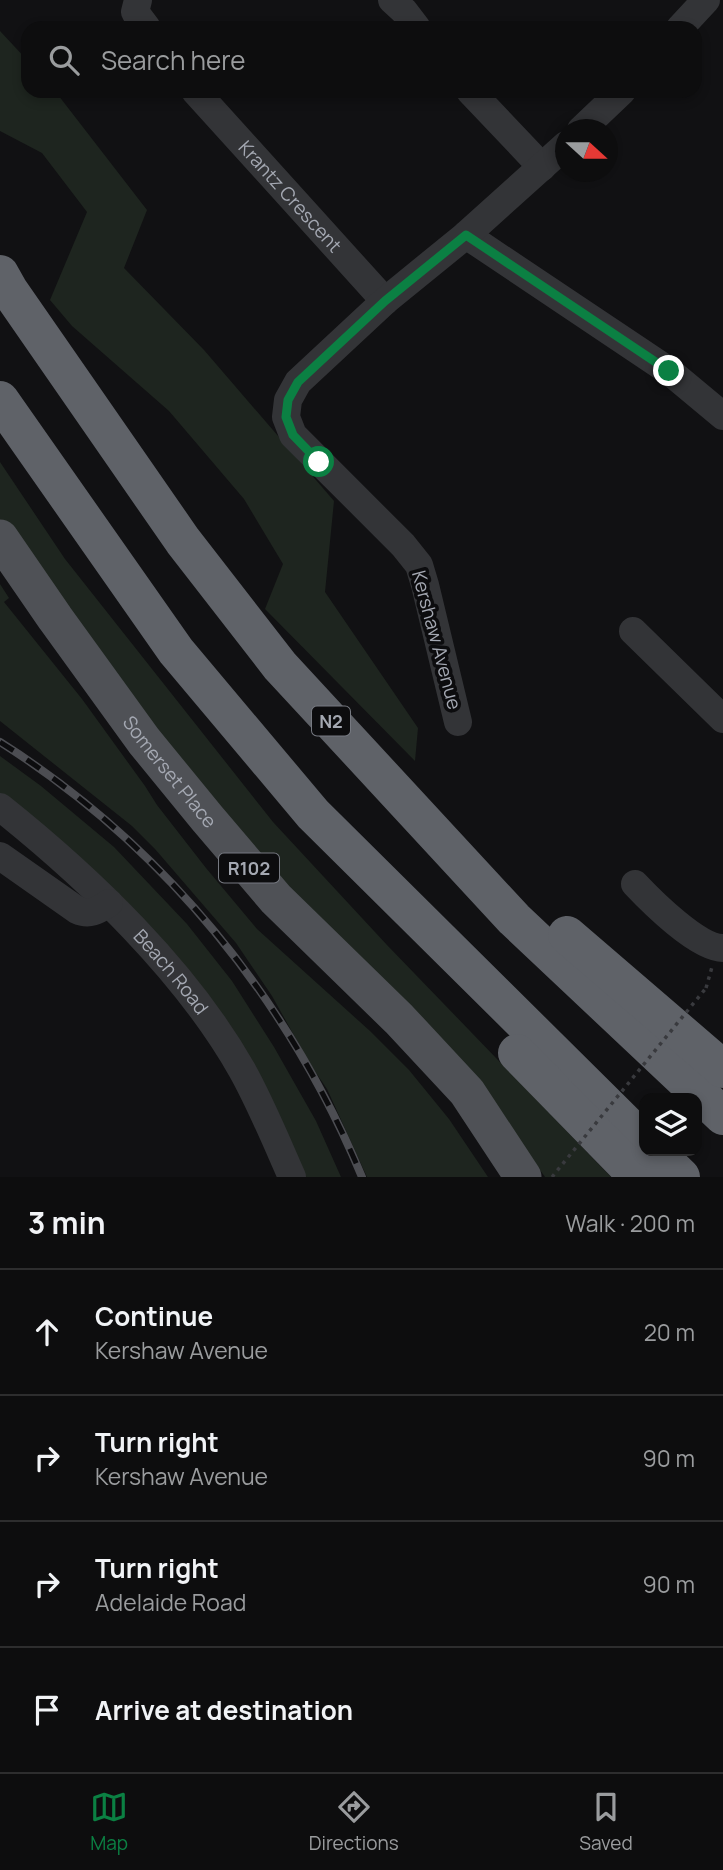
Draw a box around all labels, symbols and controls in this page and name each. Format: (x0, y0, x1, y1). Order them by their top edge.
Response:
search box (21, 21, 702, 98)
icon: search (45, 41, 83, 79)
text: Search here (101, 42, 246, 78)
north arrow (555, 119, 618, 182)
street label: Krantz Crescent (233, 135, 348, 258)
route end (653, 355, 684, 386)
route start (303, 446, 334, 477)
street label: Kershaw Avenue (406, 568, 468, 712)
road number: N2 (312, 706, 350, 736)
street label: Somerset Place (117, 710, 223, 833)
road number: R102 (219, 854, 279, 882)
street label: Beach Road (128, 923, 215, 1020)
map controls (639, 1093, 702, 1156)
button: layers (639, 1093, 702, 1156)
text: 3 min (28, 1202, 106, 1243)
text: Walk · 200 m (565, 1207, 695, 1239)
text: Continue (95, 1298, 213, 1334)
icon: ahead (28, 1313, 66, 1351)
text: 20 m (644, 1316, 695, 1348)
text: Kershaw Avenue (95, 1334, 268, 1366)
text: Turn right (95, 1424, 219, 1460)
icon: right (28, 1439, 66, 1477)
text: 90 m (643, 1442, 695, 1474)
text: Kershaw Avenue (95, 1460, 268, 1492)
text: Turn right (95, 1550, 219, 1586)
icon: right (28, 1565, 66, 1603)
text: 90 m (643, 1568, 695, 1600)
text: Adelaide Road (95, 1586, 246, 1618)
icon: arrive (28, 1691, 66, 1729)
text: Arrive at destination (95, 1692, 353, 1728)
tab: Map (90, 1788, 128, 1856)
tab: Directions (309, 1788, 399, 1856)
tab: Saved (579, 1788, 633, 1856)

